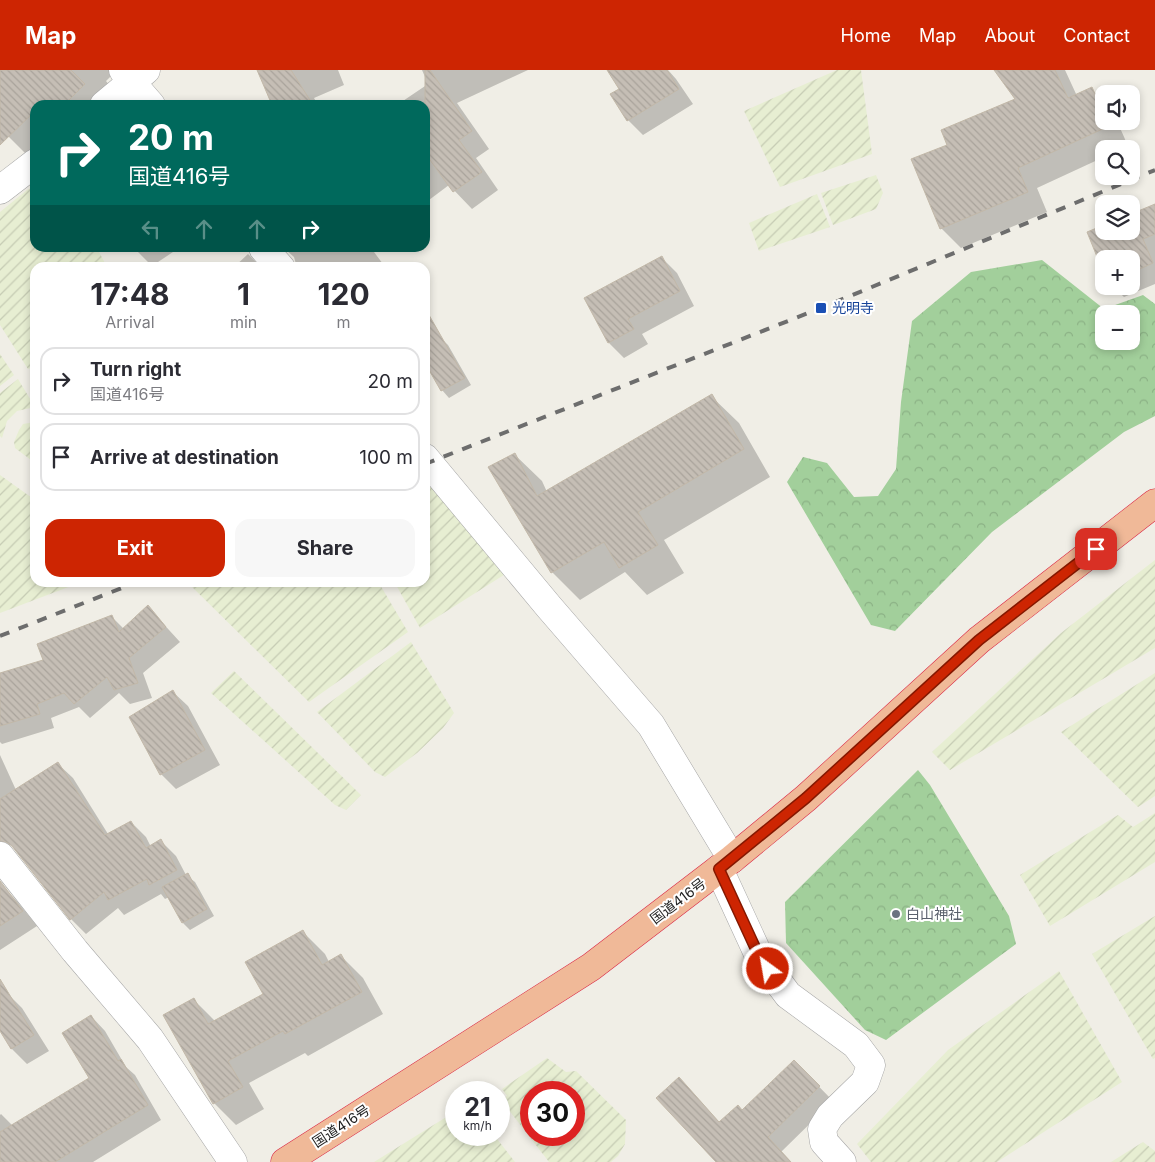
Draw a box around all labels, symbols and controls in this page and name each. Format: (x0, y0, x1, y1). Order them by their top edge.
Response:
text: Map (25, 21, 76, 50)
text: Home (841, 25, 891, 46)
text: Map (919, 25, 956, 46)
text: About (984, 25, 1035, 46)
text: Contact (1063, 25, 1130, 46)
map controls (1095, 85, 1140, 350)
button: sound (1095, 85, 1140, 130)
text: 20 m (128, 116, 214, 158)
icon: right (45, 120, 110, 185)
button: search (1095, 140, 1140, 185)
text: 国道416号 (128, 163, 230, 189)
button: layers (1095, 195, 1140, 240)
icon: left (137, 215, 165, 243)
icon: ahead (190, 215, 218, 243)
icon: ahead (243, 215, 271, 243)
icon: right (296, 215, 324, 243)
button: + (1095, 250, 1140, 295)
text: 17:48 (90, 276, 170, 312)
text: 1 (237, 276, 250, 312)
text: 120 (318, 276, 370, 312)
place label: 光明寺 (832, 299, 874, 316)
marker: 光明寺 (814, 301, 828, 315)
button: − (1095, 305, 1140, 350)
text: Arrival (105, 312, 155, 332)
text: min (230, 312, 257, 332)
text: m (337, 312, 351, 332)
text: Turn right (90, 358, 181, 381)
icon: right (47, 367, 75, 395)
text: 20 m (367, 370, 413, 393)
text: 国道416号 (90, 384, 164, 404)
icon: arrive (47, 443, 75, 471)
text: Arrive at destination (90, 446, 279, 469)
text: 100 m (359, 446, 413, 469)
button: Exit (45, 519, 225, 577)
button: Share (235, 519, 415, 577)
pin (1075, 528, 1117, 570)
icon: arrive (1082, 535, 1110, 563)
street label: 国道416号 (647, 874, 709, 927)
place label: 白山神社 (906, 905, 962, 922)
marker: 白山神社 (890, 908, 902, 920)
position arrow (741, 942, 793, 994)
speed limit sign: 30 (520, 1081, 585, 1146)
text: 21 (464, 1092, 491, 1122)
street label: 国道416号 (309, 1101, 373, 1150)
text: km/h (463, 1118, 492, 1133)

